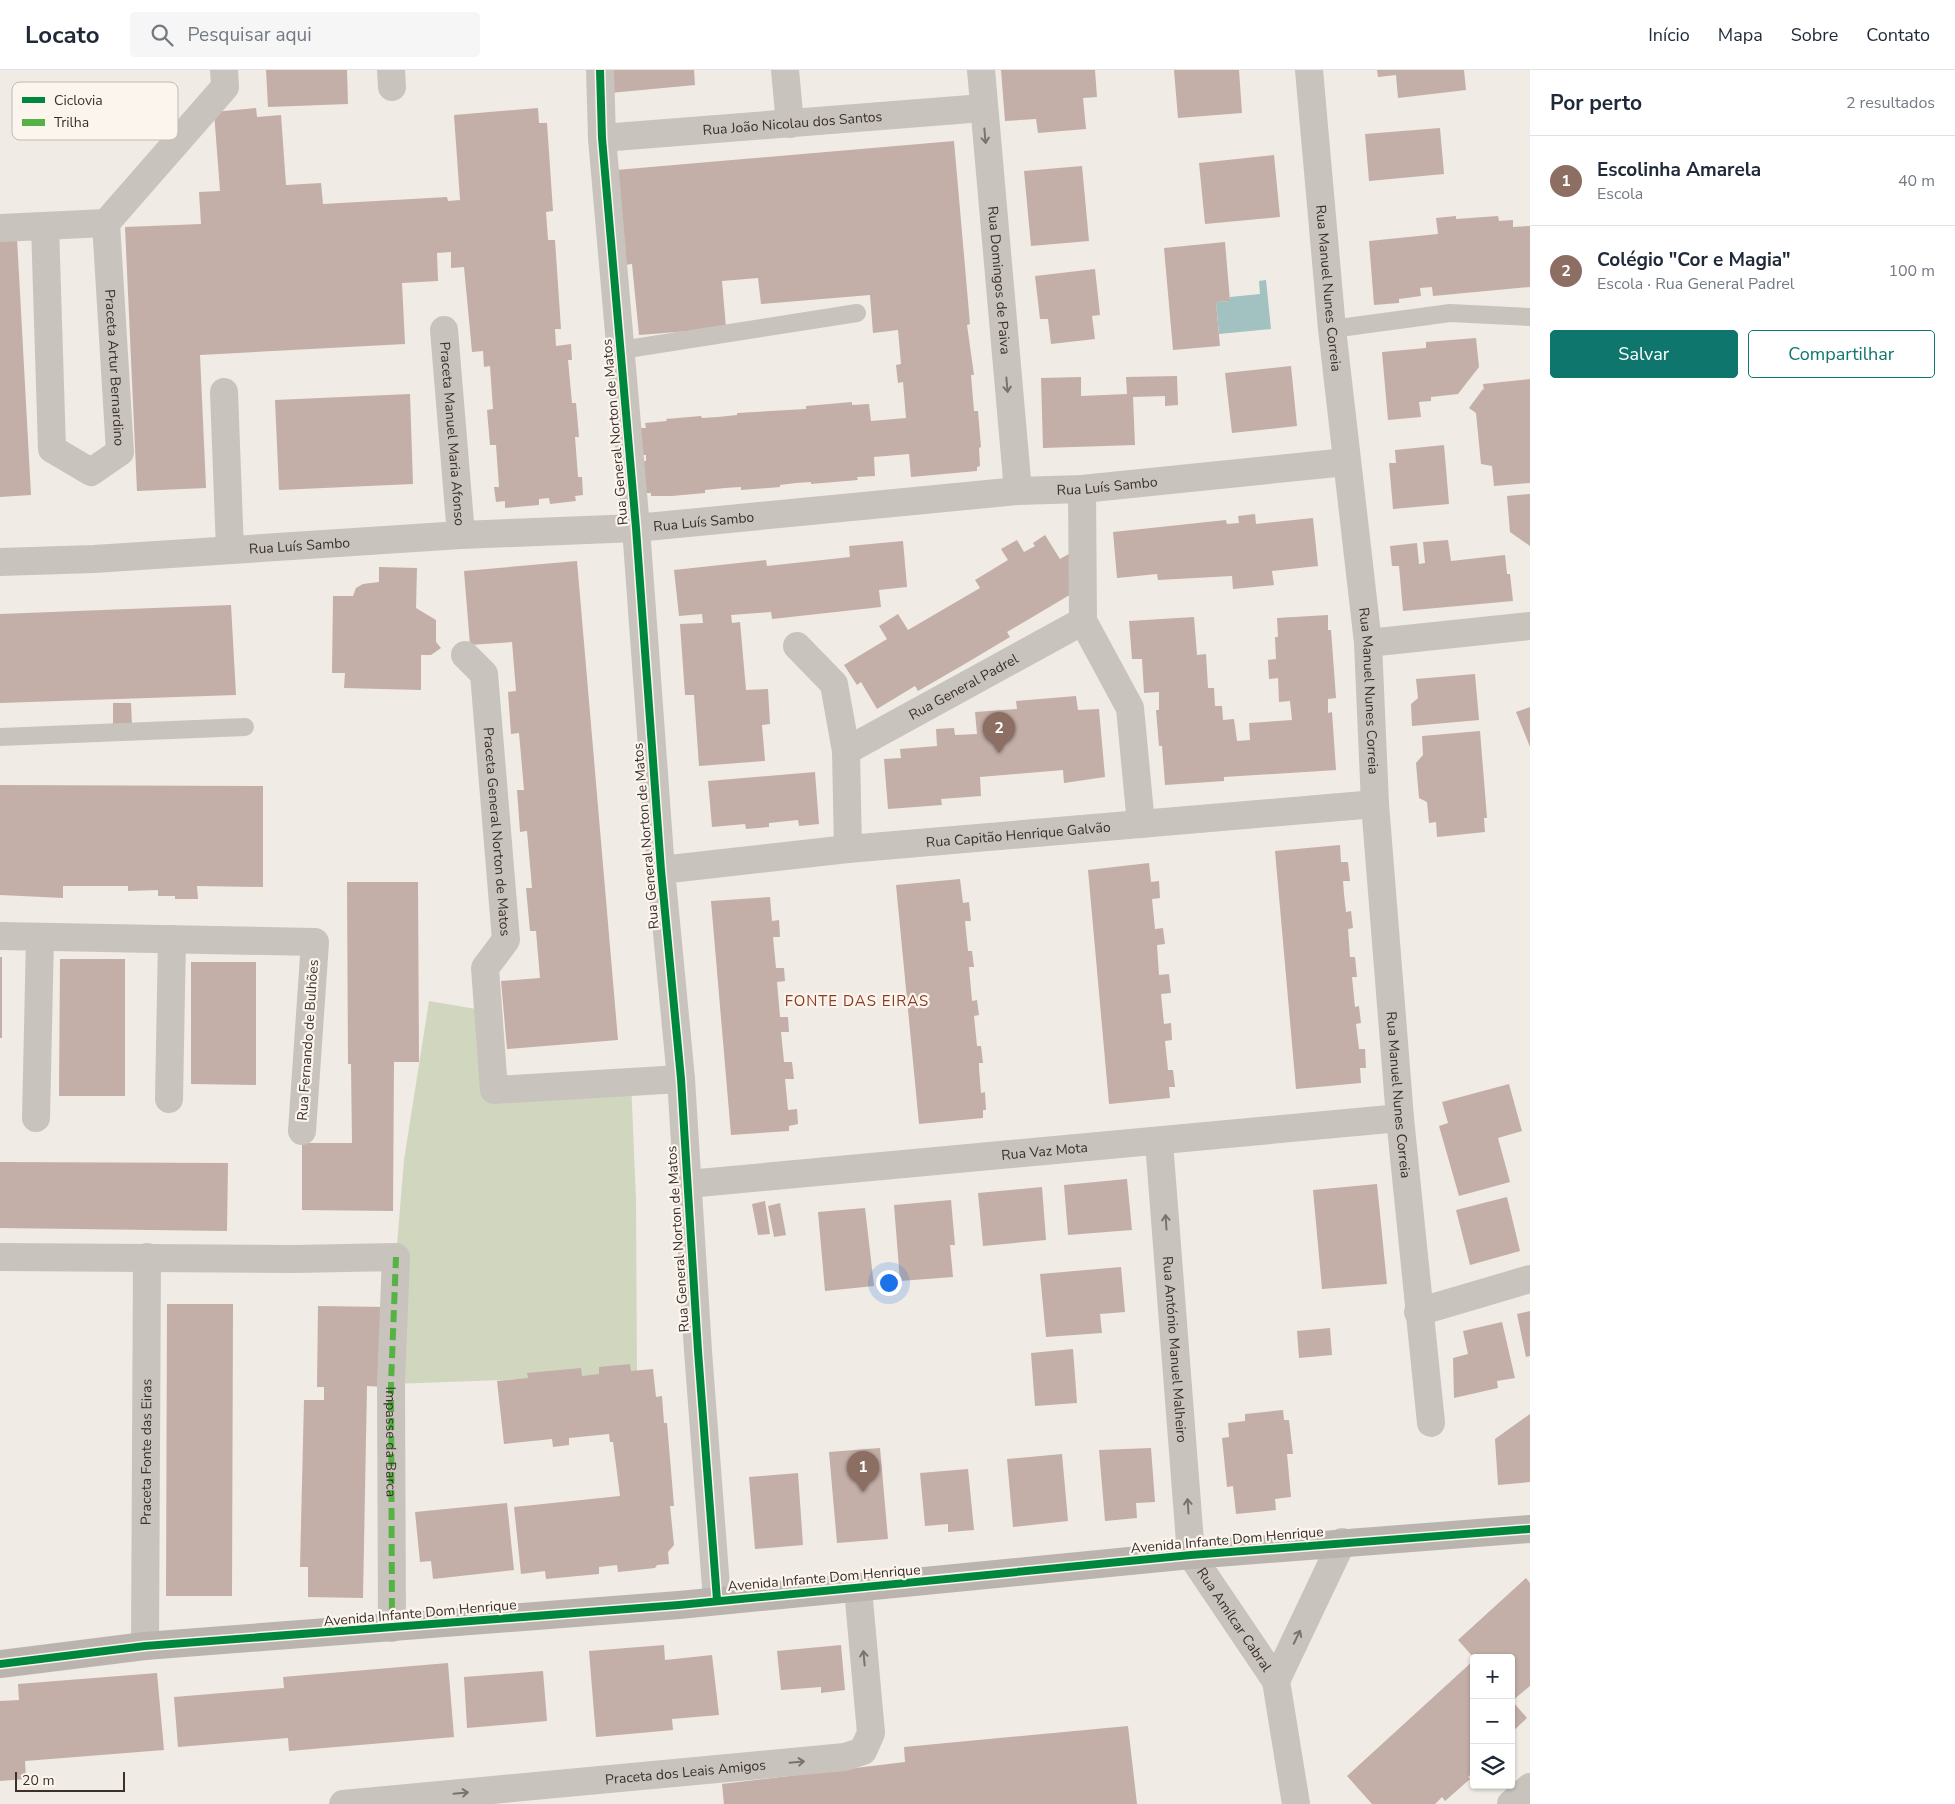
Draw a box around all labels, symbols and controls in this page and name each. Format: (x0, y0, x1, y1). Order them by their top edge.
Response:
search box (130, 12, 480, 57)
text: Locato (25, 19, 100, 51)
icon: search (148, 21, 176, 49)
text: Pesquisar aqui (188, 22, 312, 48)
text: Início (1648, 23, 1690, 47)
text: Mapa (1718, 23, 1763, 47)
text: Sobre (1791, 23, 1838, 47)
text: Contato (1866, 23, 1930, 47)
legend (12, 82, 178, 140)
text: Por perto (1550, 89, 1642, 117)
text: Ciclovia (54, 91, 103, 110)
text: 2 resultados (1846, 92, 1935, 114)
street label: Rua João Nicolau dos Santos (702, 106, 883, 140)
text: Trilha (54, 113, 89, 132)
one-way arrow (980, 128, 990, 144)
text: Escolinha Amarela (1597, 157, 1761, 183)
text: 1 (1561, 170, 1571, 192)
text: 40 m (1898, 170, 1935, 192)
text: Escola (1597, 183, 1643, 205)
street label: Rua Manuel Nunes Correia (1312, 204, 1346, 373)
street label: Rua Domingos de Paiva (983, 205, 1015, 355)
text: Colégio "Cor e Magia" (1597, 247, 1791, 273)
text: 2 (1561, 260, 1571, 282)
text: 100 m (1888, 260, 1935, 282)
text: Escola · Rua General Padrel (1597, 273, 1795, 295)
street label: Praceta Artur Bernardino (101, 289, 129, 447)
button: Salvar (1550, 330, 1738, 378)
button: Compartilhar (1748, 330, 1935, 378)
street label: Rua General Norton de Matos (597, 338, 633, 526)
street label: Praceta Manuel Maria Afonso (435, 341, 470, 527)
one-way arrow (1002, 377, 1012, 393)
street label: Rua Luís Sambo (1056, 472, 1159, 499)
street label: Rua Luís Sambo (652, 507, 755, 536)
street label: Rua Luís Sambo (248, 533, 351, 558)
street label: Rua Manuel Nunes Correia (1354, 606, 1383, 775)
street label: Rua General Padrel (905, 648, 1022, 724)
pin: 2 (983, 712, 1015, 753)
street label: Praceta General Norton de Matos (479, 726, 515, 937)
street label: Rua General Norton de Matos (628, 742, 664, 930)
street label: Rua Capitão Henrique Galvão (925, 817, 1112, 852)
street label: Rua Fernando de Bulhões (293, 958, 323, 1121)
district label: FONTE DAS EIRAS (785, 991, 929, 1011)
street label: Rua Manuel Nunes Correia (1382, 1011, 1416, 1179)
street label: Rua Vaz Mota (1000, 1137, 1088, 1164)
street label: Rua General Norton de Matos (662, 1145, 694, 1333)
one-way arrow (1161, 1215, 1170, 1231)
street label: Rua António Manuel Malheiro (1158, 1255, 1192, 1444)
your location (876, 1270, 902, 1296)
street label: Praceta Fonte das Eiras (136, 1379, 156, 1525)
street label: Impasse da Barca (382, 1387, 401, 1497)
pin: 1 (847, 1451, 879, 1492)
one-way arrow (1183, 1499, 1192, 1515)
street label: Avenida Infante Dom Henrique (1130, 1522, 1324, 1558)
street label: Avenida Infante Dom Henrique (727, 1560, 921, 1596)
street label: Rua Amílcar Cabral (1193, 1564, 1277, 1676)
street label: Avenida Infante Dom Henrique (323, 1595, 517, 1631)
one-way arrow (1293, 1630, 1302, 1645)
one-way arrow (859, 1650, 869, 1666)
map controls (1470, 1654, 1515, 1789)
button: + (1470, 1654, 1515, 1699)
button: − (1470, 1699, 1515, 1744)
button: layers (1470, 1744, 1515, 1789)
street label: Praceta dos Leais Amigos (604, 1755, 767, 1789)
one-way arrow (789, 1757, 805, 1767)
scale bar (15, 1769, 125, 1792)
text: 20 m (22, 1771, 54, 1790)
one-way arrow (453, 1788, 469, 1798)

